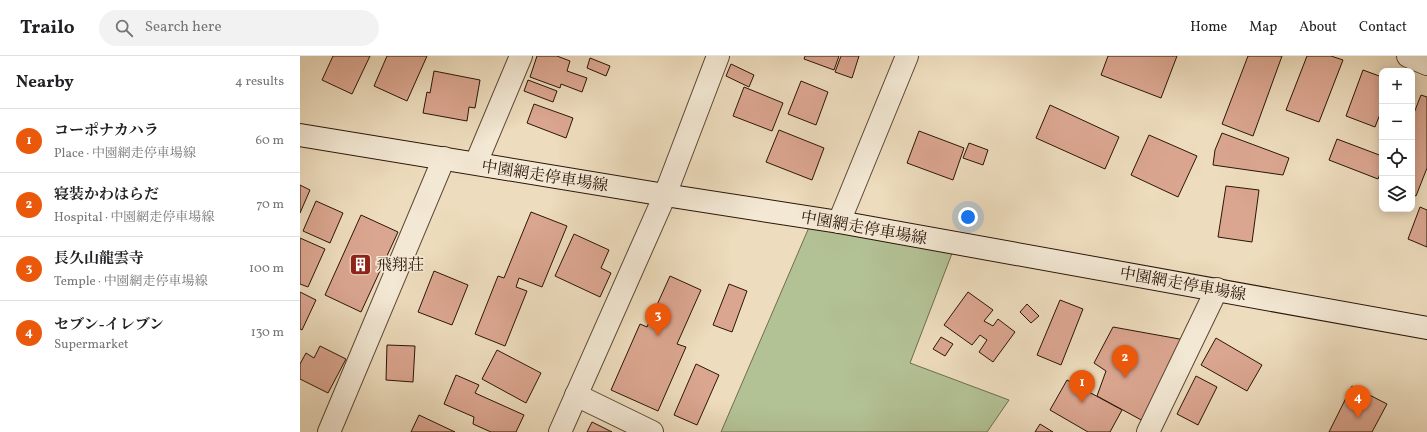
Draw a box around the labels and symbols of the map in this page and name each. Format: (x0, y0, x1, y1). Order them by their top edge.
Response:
street label: 中園網走停車場線 (480, 156, 610, 198)
street label: 中園網走停車場線 (799, 207, 929, 251)
your location (958, 207, 978, 227)
building icon: 飛翔荘 (348, 251, 374, 277)
place label: 飛翔荘 (376, 255, 424, 277)
street label: 中園網走停車場線 (1118, 263, 1248, 307)
pin: 3 (645, 303, 671, 336)
pin: 2 (1112, 345, 1138, 378)
pin: 1 (1069, 370, 1095, 403)
pin: 4 (1345, 385, 1371, 418)

